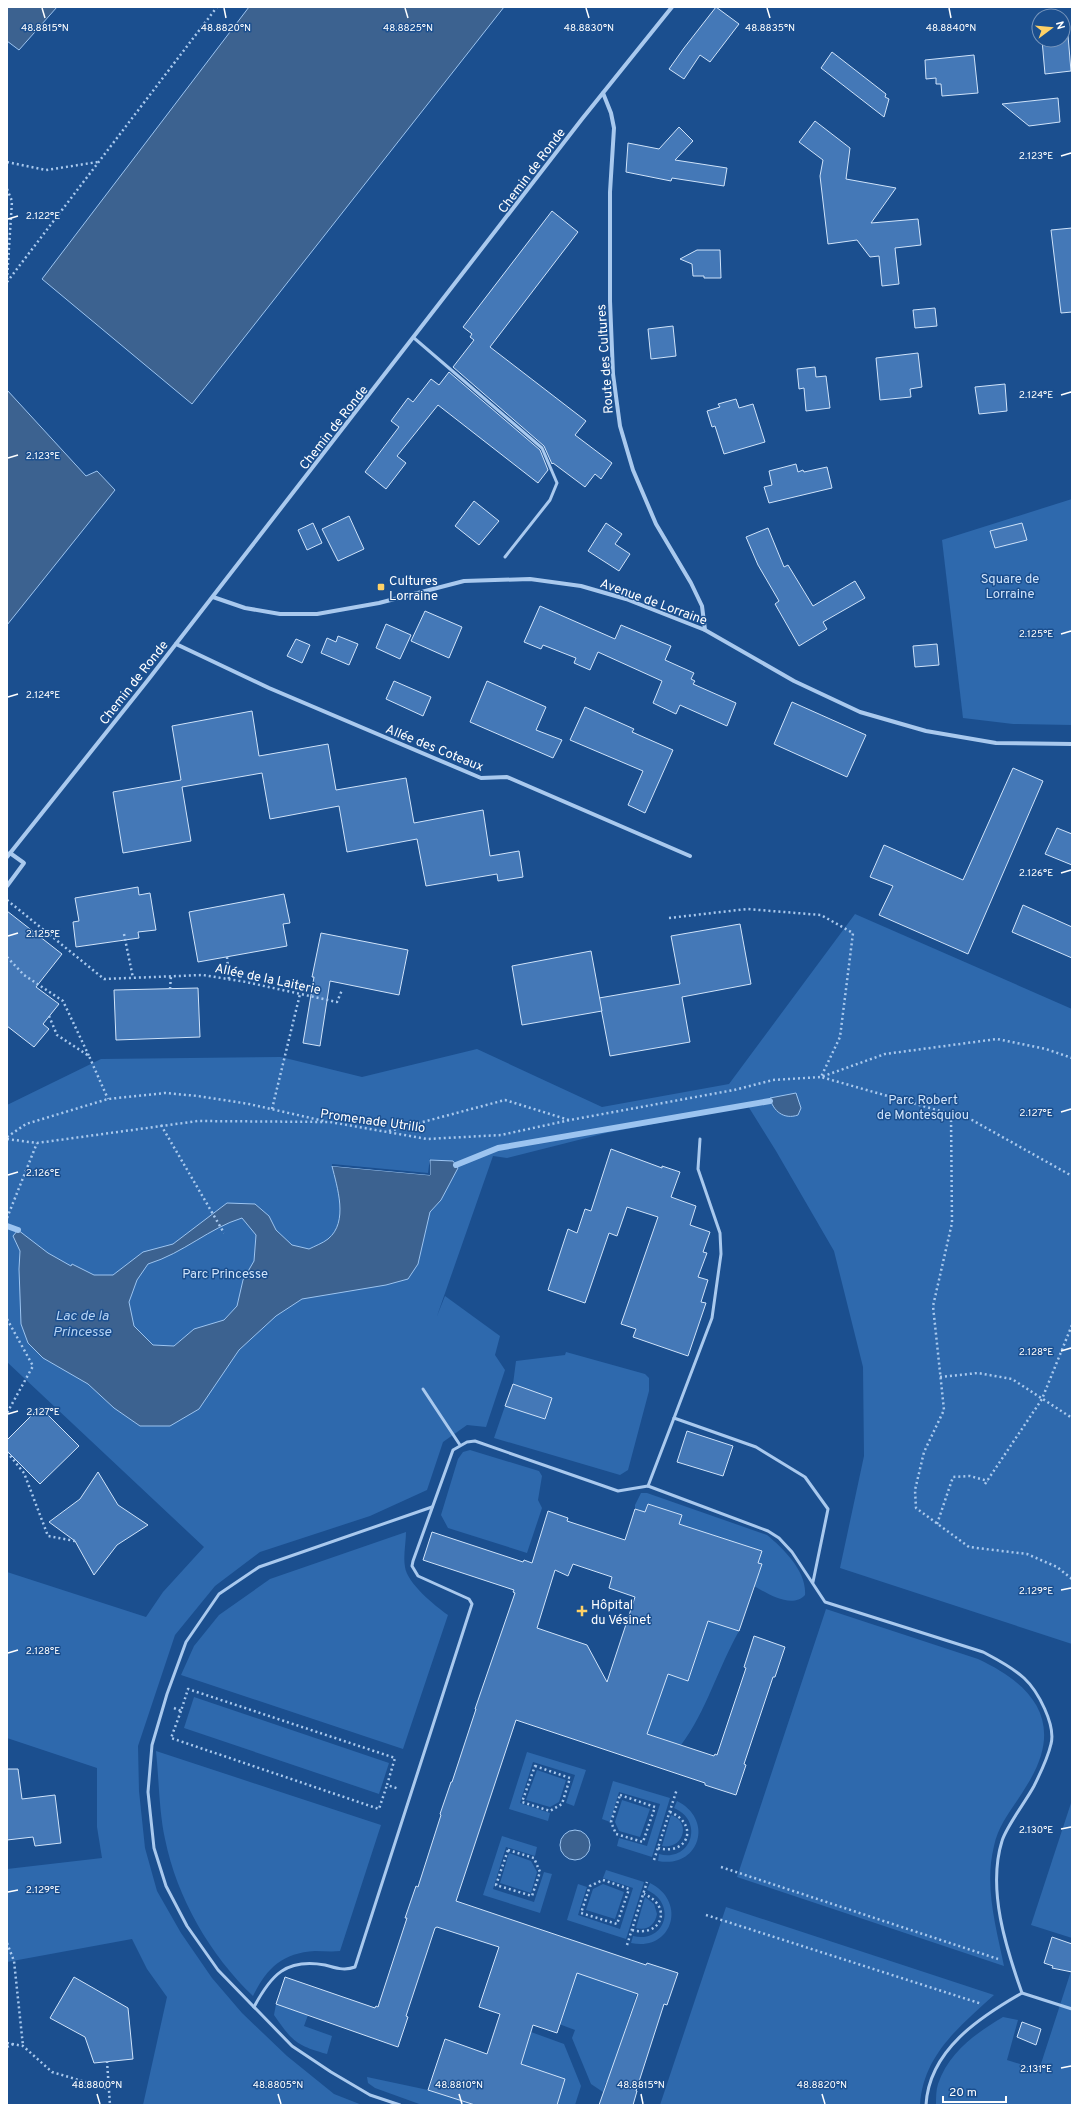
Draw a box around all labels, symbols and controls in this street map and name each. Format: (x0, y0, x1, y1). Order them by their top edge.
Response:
north arrow (1031, 8, 1071, 48)
text: N (1052, 20, 1067, 31)
text: 48.8815°N (21, 22, 69, 35)
text: 48.8820°N (201, 22, 251, 35)
text: 48.8825°N (383, 22, 433, 35)
text: 48.8830°N (564, 22, 614, 35)
text: 48.8835°N (745, 22, 795, 35)
text: 48.8840°N (926, 22, 976, 35)
street label: Chemin de Ronde (495, 125, 570, 217)
text: 2.123°E (1019, 150, 1053, 163)
text: 2.122°E (26, 210, 60, 223)
street label: Route des Cultures (594, 303, 618, 414)
street label: Chemin de Ronde (297, 383, 372, 474)
text: 2.124°E (1019, 389, 1053, 402)
text: 2.123°E (26, 450, 60, 463)
park label: Square de Lorraine (981, 572, 1039, 603)
place label: Cultures Lorraine (389, 574, 438, 605)
street label: Avenue de Lorraine (598, 576, 709, 630)
marker: Cultures Lorraine (376, 582, 386, 592)
text: 2.125°E (1019, 628, 1053, 641)
street label: Chemin de Ronde (97, 638, 172, 729)
text: 2.124°E (26, 689, 60, 702)
street label: Allée des Coteaux (383, 722, 486, 776)
text: 2.126°E (1019, 867, 1053, 880)
text: 2.125°E (26, 928, 60, 941)
street label: Allée de la Laiterie (213, 961, 322, 999)
park label: Parc Robert de Montesquiou (877, 1093, 969, 1124)
street label: Promenade Utrillo (319, 1107, 426, 1137)
text: 2.127°E (1019, 1107, 1053, 1120)
text: 2.126°E (26, 1167, 60, 1180)
park label: Parc Princesse (182, 1267, 268, 1283)
water label: Lac de la Princesse (53, 1308, 112, 1341)
text: 2.128°E (1019, 1346, 1053, 1359)
text: 2.127°E (26, 1406, 60, 1419)
text: 2.129°E (1019, 1585, 1053, 1598)
place label: Hôpital du Vésinet (591, 1598, 651, 1629)
marker: Hôpital du Vésinet (576, 1605, 588, 1617)
text: 2.128°E (26, 1645, 60, 1658)
text: 2.130°E (1019, 1824, 1053, 1837)
text: 2.129°E (26, 1884, 60, 1897)
text: 2.131°E (1020, 2063, 1052, 2076)
scale bar (943, 2078, 1006, 2104)
text: 48.8800°N (72, 2079, 122, 2092)
text: 48.8805°N (253, 2079, 303, 2092)
text: 48.8810°N (435, 2079, 483, 2092)
text: 48.8815°N (617, 2079, 665, 2092)
text: 48.8820°N (797, 2079, 847, 2092)
text: 20 m (949, 2085, 977, 2101)

